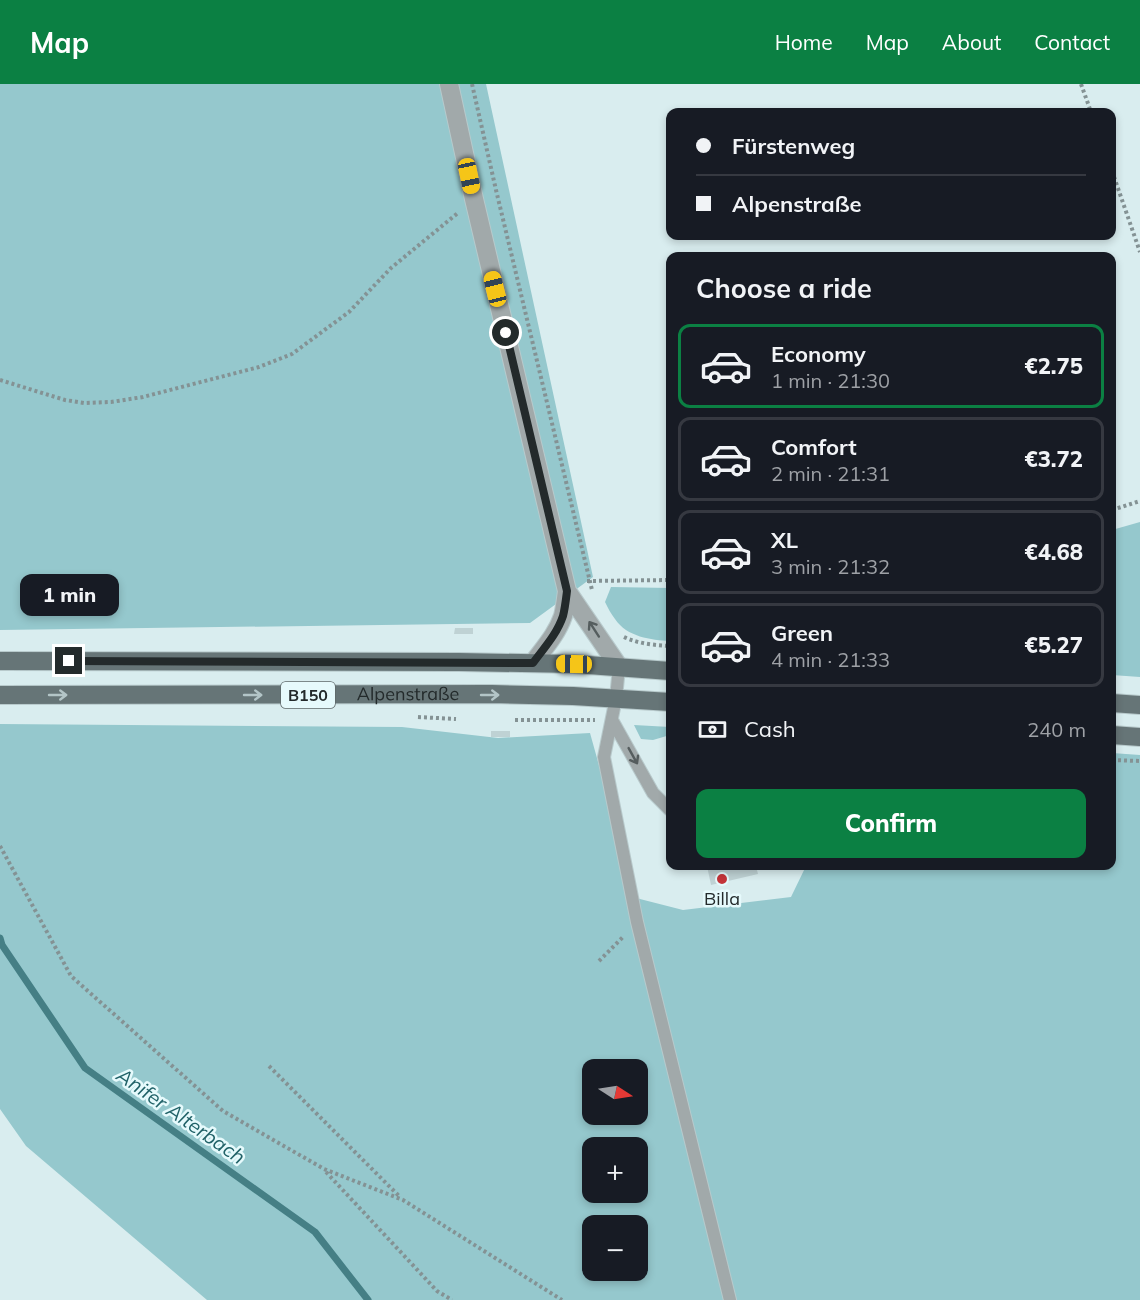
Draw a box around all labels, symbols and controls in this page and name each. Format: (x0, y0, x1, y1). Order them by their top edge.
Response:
text: Map (30, 25, 89, 60)
text: Home (775, 29, 833, 55)
text: Map (866, 29, 909, 55)
text: About (942, 29, 1001, 55)
text: Contact (1034, 29, 1110, 55)
text: Fürstenweg (732, 132, 855, 160)
car (456, 157, 482, 195)
text: Alpenstraße (732, 190, 862, 218)
car (482, 269, 508, 309)
text: Choose a ride (696, 271, 872, 305)
route start (492, 319, 519, 346)
icon: car (699, 339, 753, 393)
text: Economy (771, 340, 866, 368)
text: €2.75 (1024, 352, 1083, 380)
text: 1 min · 21:30 (771, 368, 890, 393)
icon: car (699, 432, 753, 486)
text: Comfort (771, 433, 857, 461)
text: €3.72 (1024, 445, 1083, 473)
text: 2 min · 21:31 (771, 461, 890, 486)
icon: car (699, 525, 753, 579)
text: XL (771, 526, 798, 554)
text: €4.68 (1024, 538, 1083, 566)
text: 3 min · 21:32 (771, 554, 890, 579)
callout: 1 min (20, 574, 118, 616)
text: 1 min (43, 582, 96, 607)
icon: car (699, 618, 753, 672)
text: Green (771, 619, 833, 647)
one-way arrow (588, 621, 600, 638)
text: €5.27 (1024, 631, 1083, 659)
route end (55, 647, 82, 674)
text: 4 min · 21:33 (771, 647, 890, 672)
car (556, 655, 592, 673)
road number: B150 (281, 682, 335, 708)
street label: Alpenstraße (357, 682, 459, 705)
one-way arrow (48, 689, 68, 701)
one-way arrow (243, 689, 263, 701)
one-way arrow (480, 689, 500, 700)
icon: cash (696, 713, 729, 746)
text: Cash (744, 715, 796, 743)
text: 240 m (1027, 717, 1086, 742)
one-way arrow (627, 747, 639, 764)
button: Confirm (696, 789, 1086, 858)
marker: Billa (715, 872, 729, 886)
place label: Billa (704, 887, 740, 910)
north arrow (582, 1059, 648, 1125)
map controls (582, 1059, 648, 1281)
water label: Anifer Alterbach (111, 1061, 250, 1169)
button: + (582, 1137, 648, 1203)
button: − (582, 1215, 648, 1281)

